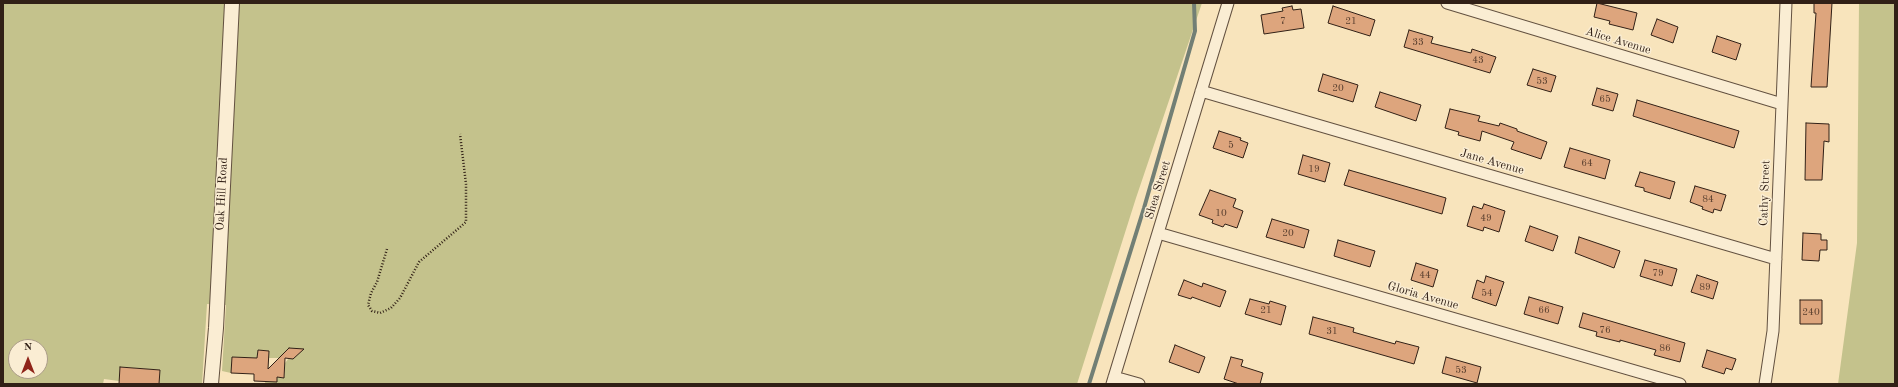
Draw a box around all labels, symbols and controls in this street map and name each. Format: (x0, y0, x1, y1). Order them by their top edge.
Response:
house number: 7 (1280, 15, 1286, 27)
house number: 21 (1345, 15, 1357, 27)
street label: Alice Avenue (1583, 24, 1653, 58)
house number: 33 (1412, 36, 1424, 48)
house number: 43 (1472, 54, 1484, 66)
house number: 53 (1536, 75, 1548, 87)
house number: 20 (1332, 82, 1344, 94)
house number: 65 (1599, 93, 1611, 105)
house number: 5 (1228, 139, 1234, 151)
street label: Jane Avenue (1458, 146, 1526, 178)
street label: Oak Hill Road (213, 157, 231, 231)
house number: 64 (1581, 157, 1593, 169)
street label: Shea Street (1142, 159, 1174, 221)
street label: Cathy Street (1757, 160, 1773, 226)
house number: 19 (1308, 163, 1320, 175)
house number: 84 (1702, 193, 1714, 205)
house number: 10 (1215, 207, 1227, 219)
house number: 49 (1480, 212, 1492, 224)
house number: 20 (1282, 227, 1294, 239)
house number: 79 (1652, 267, 1664, 279)
house number: 44 (1419, 269, 1431, 281)
street label: Gloria Avenue (1386, 279, 1460, 313)
house number: 89 (1699, 281, 1711, 293)
house number: 54 (1481, 287, 1493, 299)
house number: 21 (1260, 304, 1272, 316)
house number: 66 (1538, 304, 1550, 316)
house number: 240 (1802, 306, 1820, 318)
house number: 76 (1599, 324, 1611, 336)
house number: 31 (1326, 325, 1338, 337)
north arrow (8, 339, 48, 379)
text: N (24, 342, 32, 353)
house number: 86 (1659, 342, 1671, 354)
house number: 53 (1455, 364, 1467, 376)

